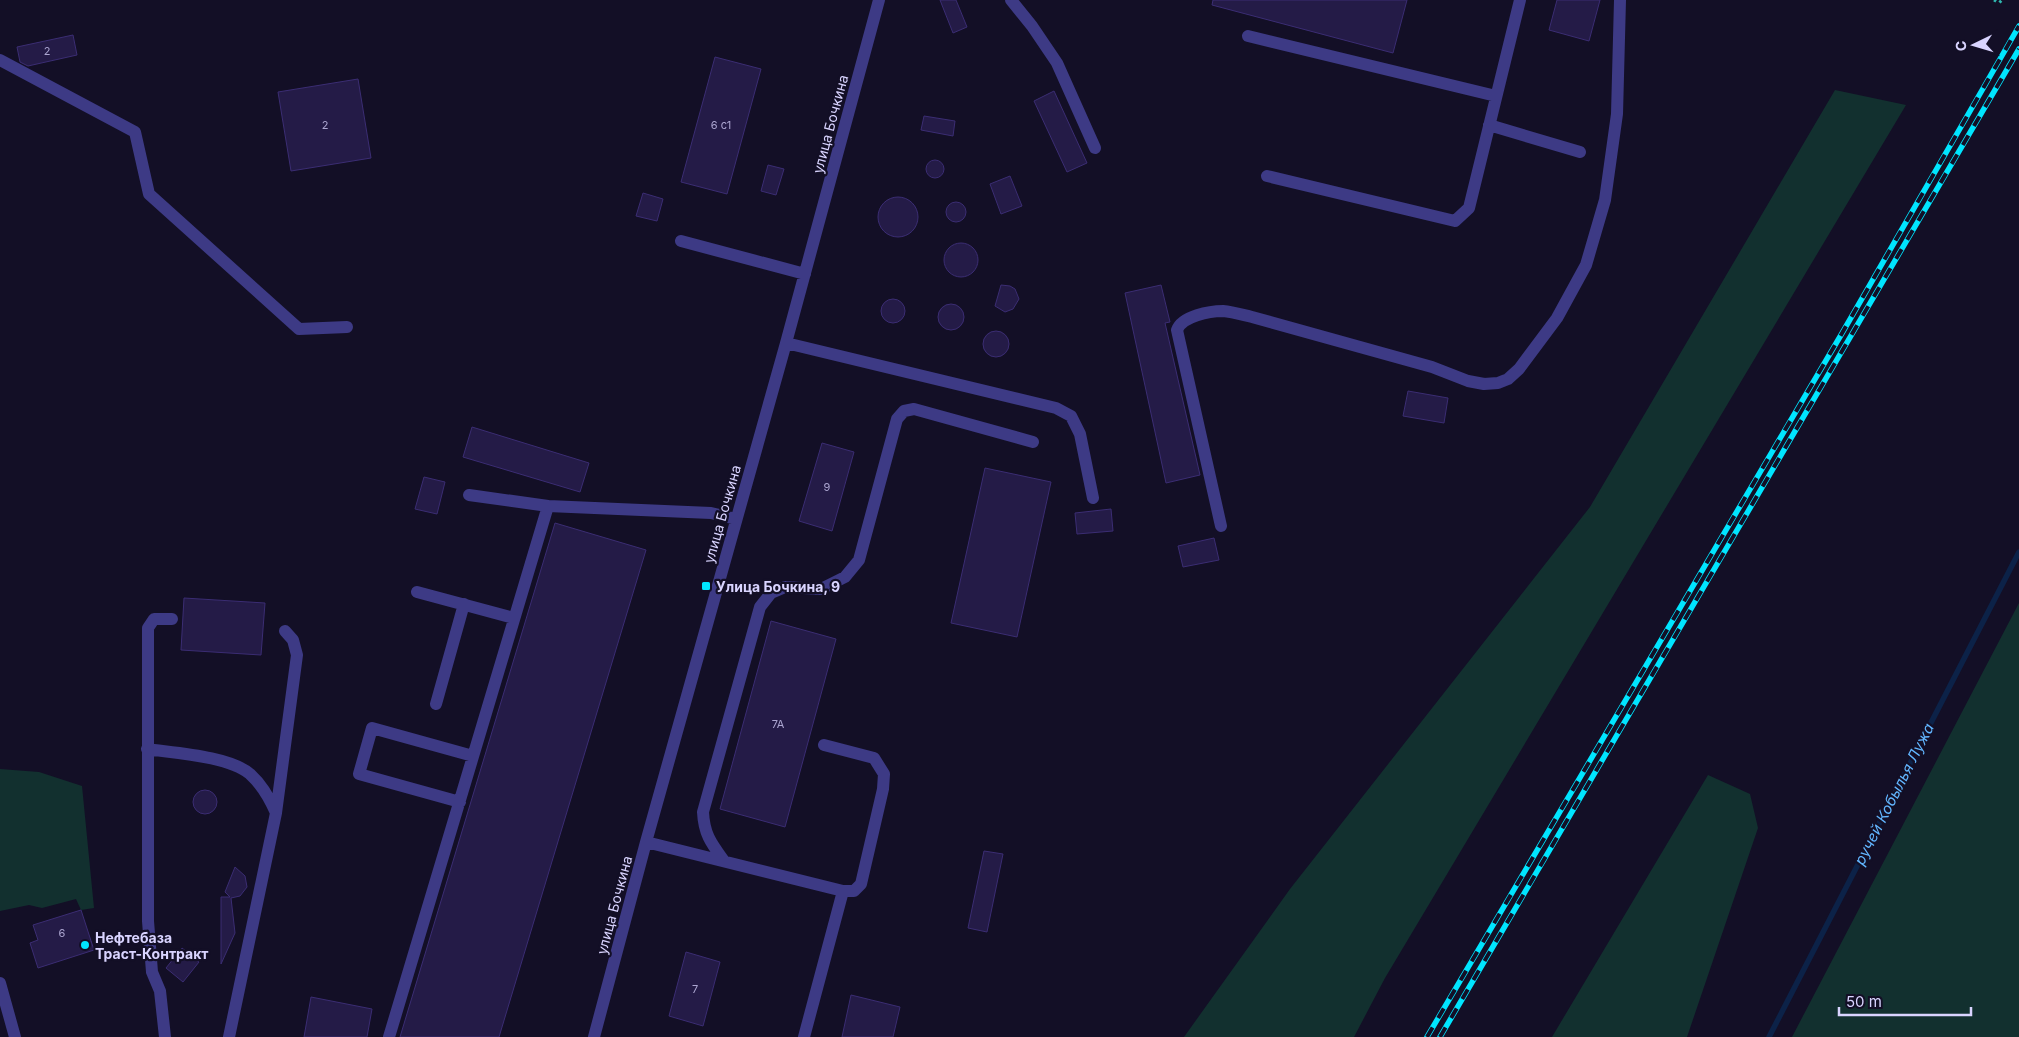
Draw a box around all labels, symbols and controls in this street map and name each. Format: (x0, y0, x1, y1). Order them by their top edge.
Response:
north arrow (1949, 20, 1999, 70)
text: С (1952, 40, 1969, 52)
house number: 2 (44, 44, 50, 58)
street label: улица Бочкина (809, 73, 851, 175)
house number: 2 (322, 118, 328, 132)
house number: 6 с1 (711, 118, 731, 132)
street label: улица Бочкина (700, 463, 744, 565)
house number: 9 (824, 480, 831, 494)
place label: Улица Бочкина, 9 (716, 578, 840, 595)
marker: Улица Бочкина, 9 (700, 580, 712, 592)
house number: 7А (772, 717, 785, 731)
water label: ручей Кобылья Лужа (1850, 720, 1938, 869)
street label: улица Бочкина (593, 854, 635, 956)
house number: 6 (59, 926, 66, 940)
place label: Нефтебаза Траст-Контракт (95, 929, 209, 962)
marker: Нефтебаза Траст-Контракт (79, 939, 91, 951)
house number: 7 (692, 982, 698, 996)
scale bar (1839, 984, 1972, 1016)
text: 50 m (1846, 992, 1882, 1011)

